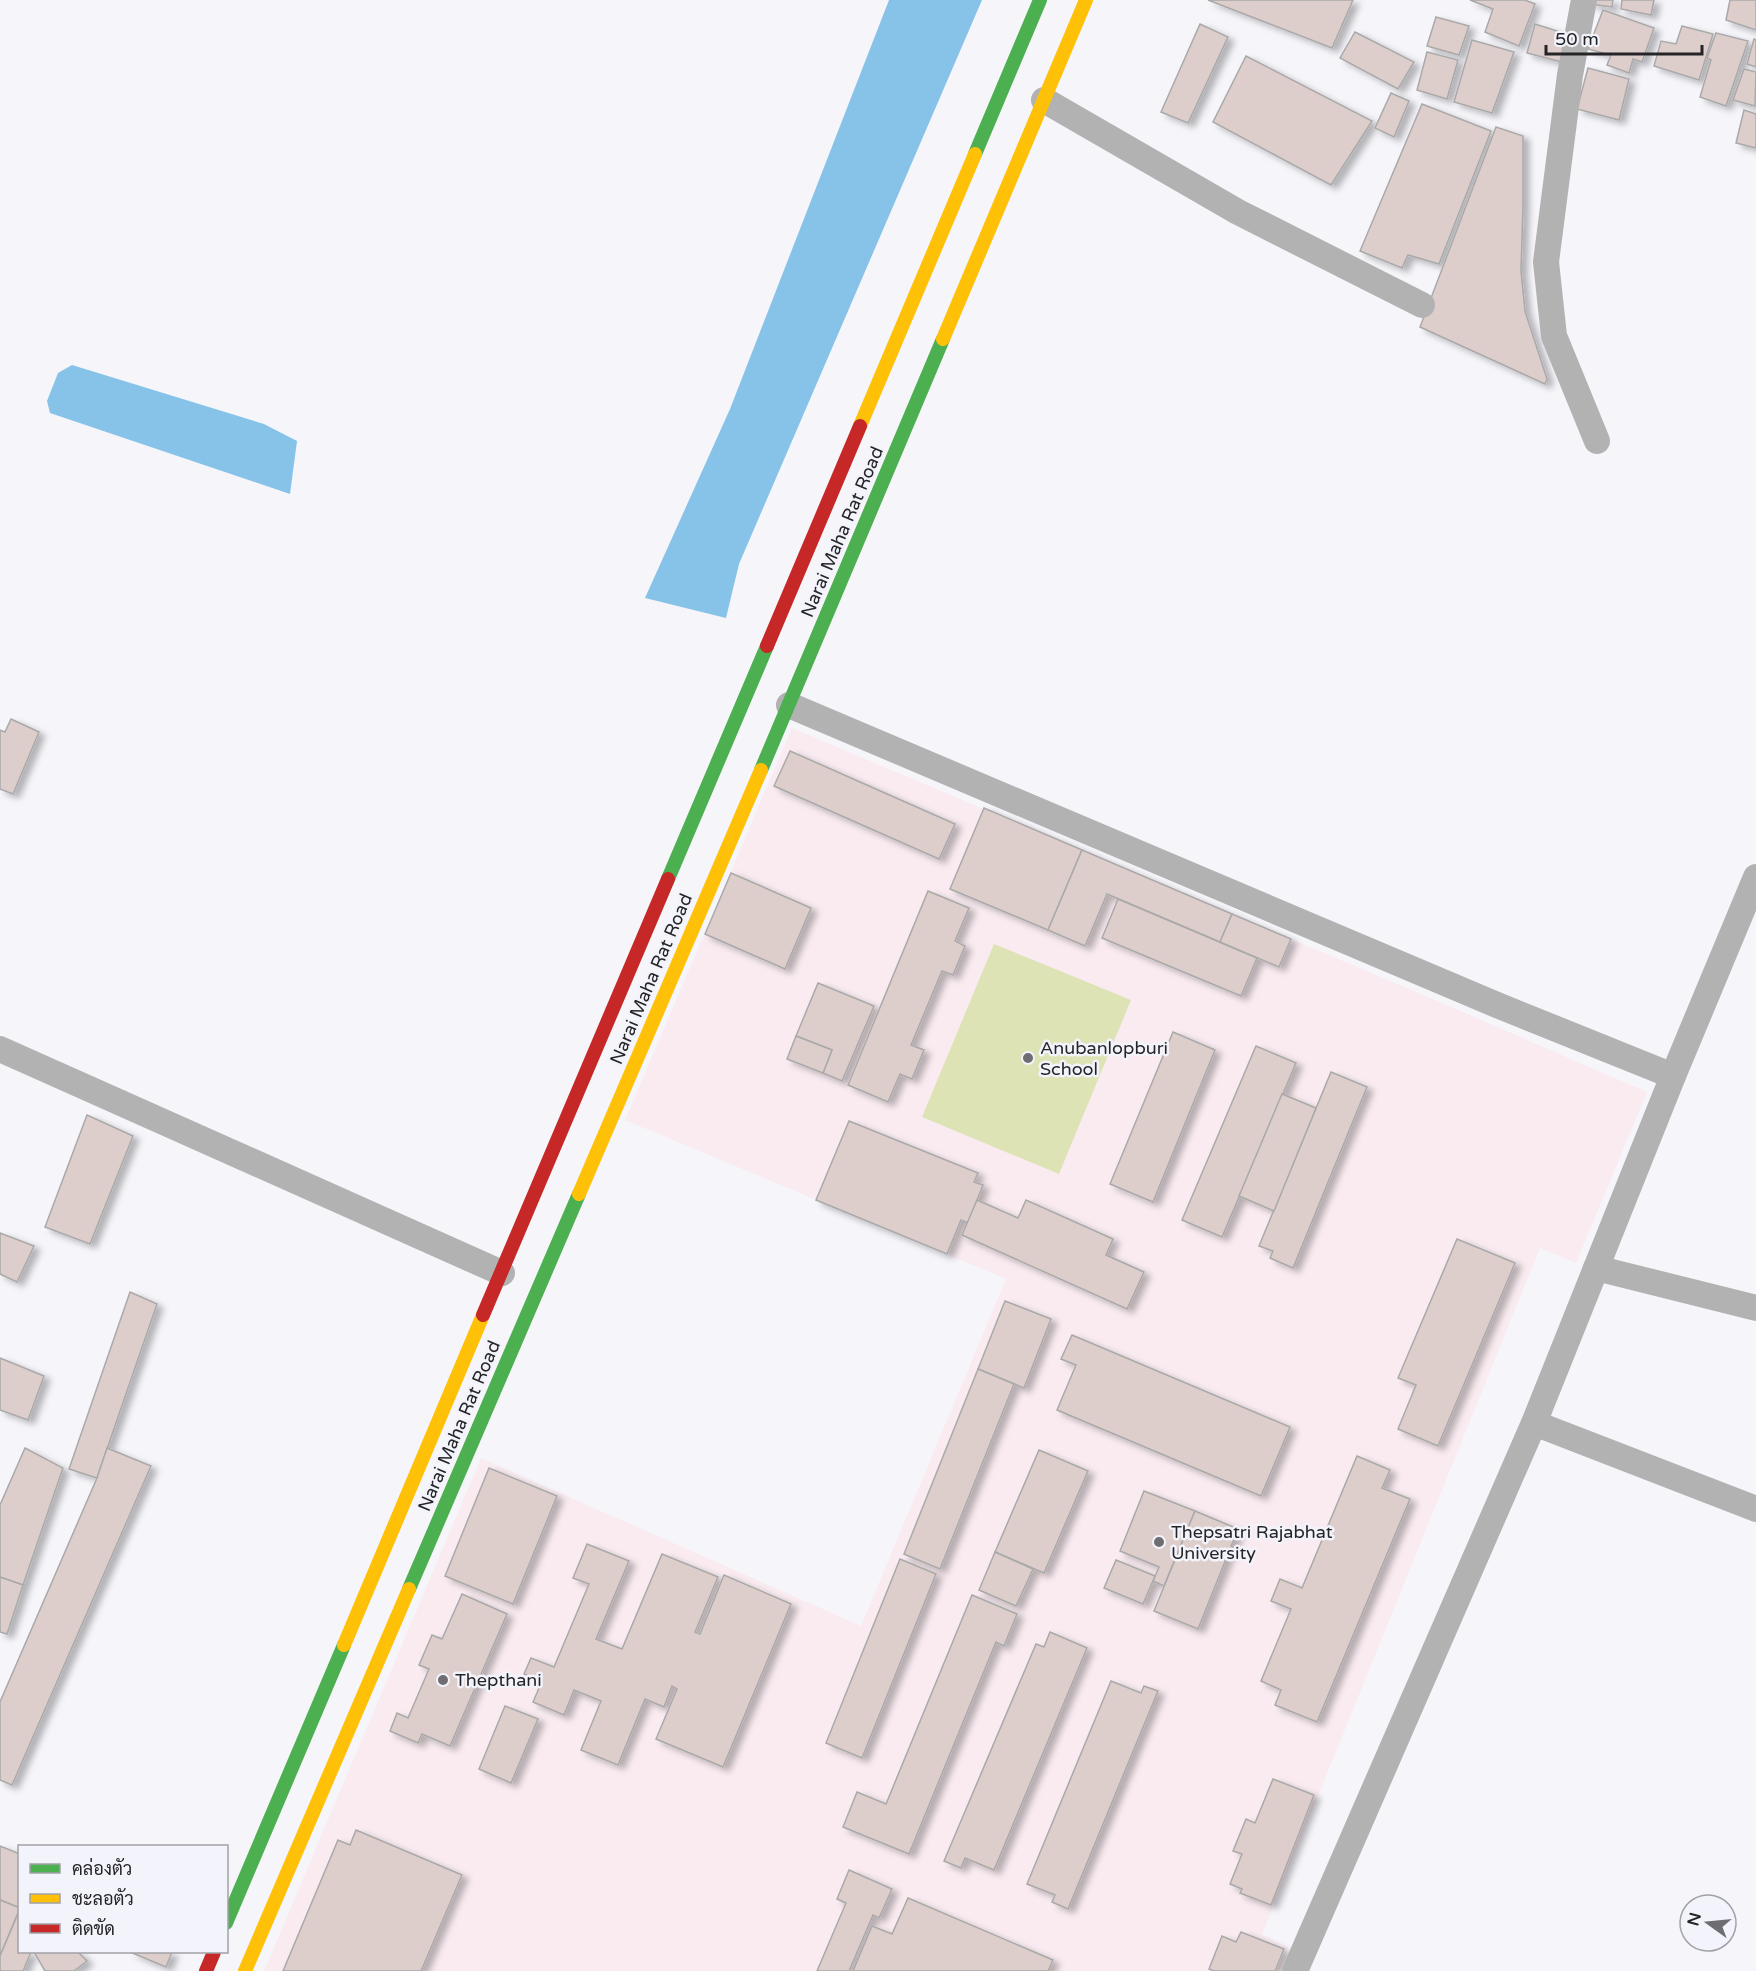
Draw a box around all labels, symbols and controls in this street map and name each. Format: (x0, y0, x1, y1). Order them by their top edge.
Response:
scale bar (1546, 18, 1702, 56)
text: 50 m (1555, 28, 1599, 50)
street label: Narai Maha Rat Road (796, 443, 888, 621)
street label: Narai Maha Rat Road (605, 890, 697, 1068)
place label: Anubanlopburi School (1040, 1037, 1168, 1080)
marker: Anubanlopburi School (1021, 1051, 1035, 1065)
street label: Narai Maha Rat Road (413, 1337, 505, 1515)
place label: Thepsatri Rajabhat University (1171, 1521, 1333, 1564)
marker: Thepsatri Rajabhat University (1152, 1535, 1166, 1549)
place label: Thepthani (455, 1669, 542, 1691)
marker: Thepthani (436, 1673, 450, 1687)
legend (18, 1845, 228, 1953)
text: คล่องตัว (72, 1857, 132, 1880)
text: ชะลอตัว (72, 1888, 134, 1910)
north arrow (1678, 1893, 1738, 1953)
text: N (1683, 1911, 1706, 1928)
text: ติดขัด (72, 1918, 115, 1940)

